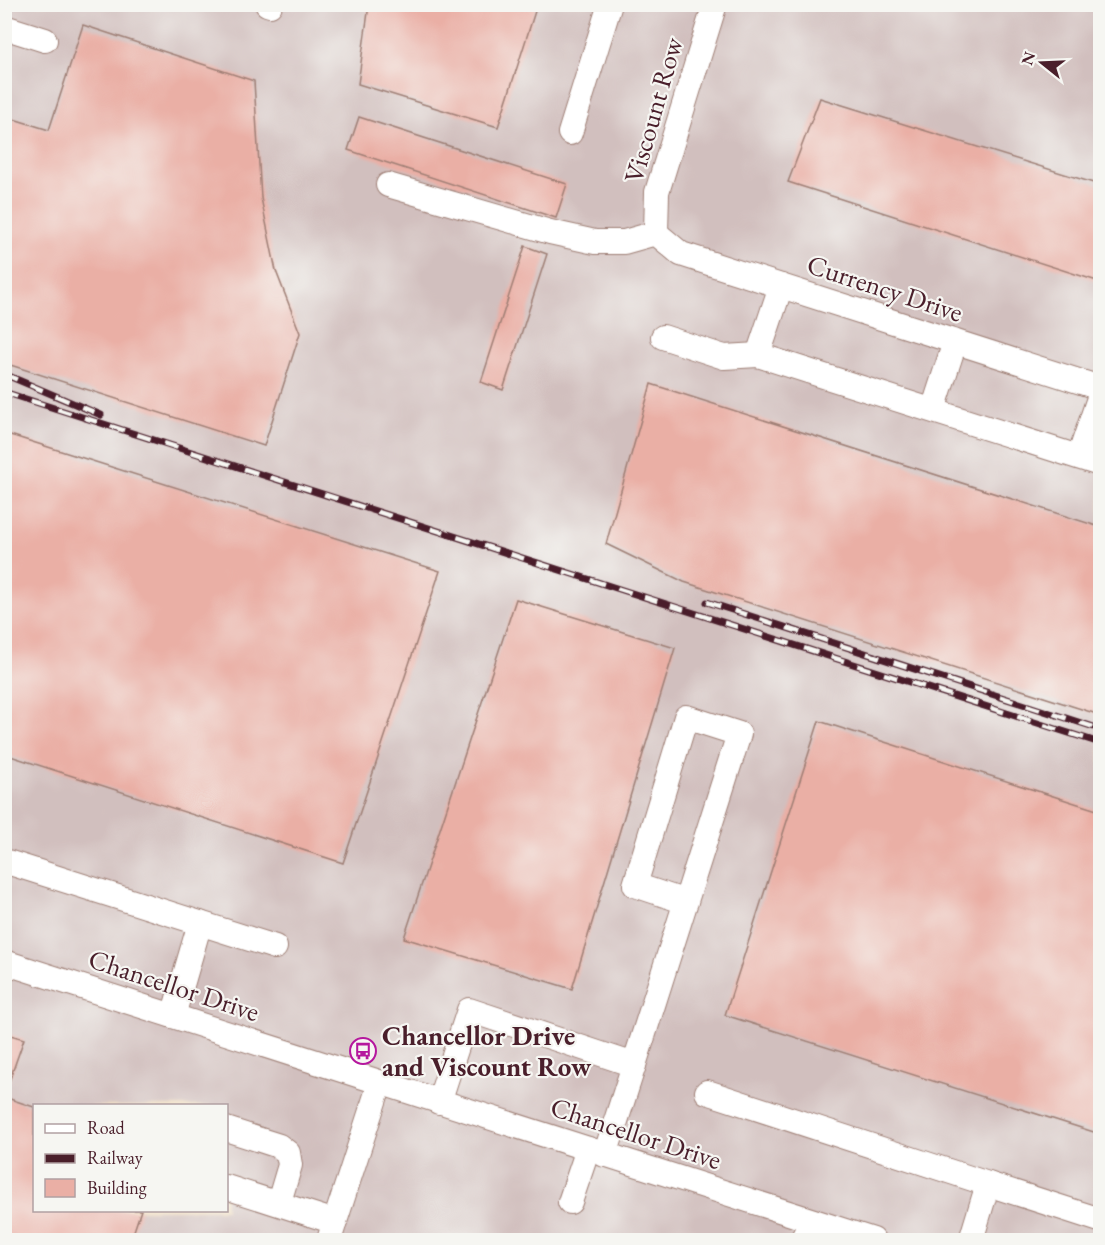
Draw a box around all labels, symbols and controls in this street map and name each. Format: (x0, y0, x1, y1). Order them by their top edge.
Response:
street label: Viscount Row (616, 33, 691, 187)
north arrow (1012, 33, 1072, 93)
text: N (1016, 49, 1040, 68)
street label: Currency Drive (803, 246, 967, 330)
street label: Chancellor Drive (84, 941, 264, 1029)
place label: Chancellor Drive and Viscount Row (382, 1018, 592, 1084)
bus stop icon: Chancellor Drive and Viscount Row (348, 1036, 378, 1066)
street label: Chancellor Drive (546, 1089, 726, 1177)
legend (33, 1104, 228, 1212)
text: Road (87, 1116, 126, 1139)
text: Railway (87, 1146, 143, 1169)
text: Building (87, 1176, 147, 1199)

